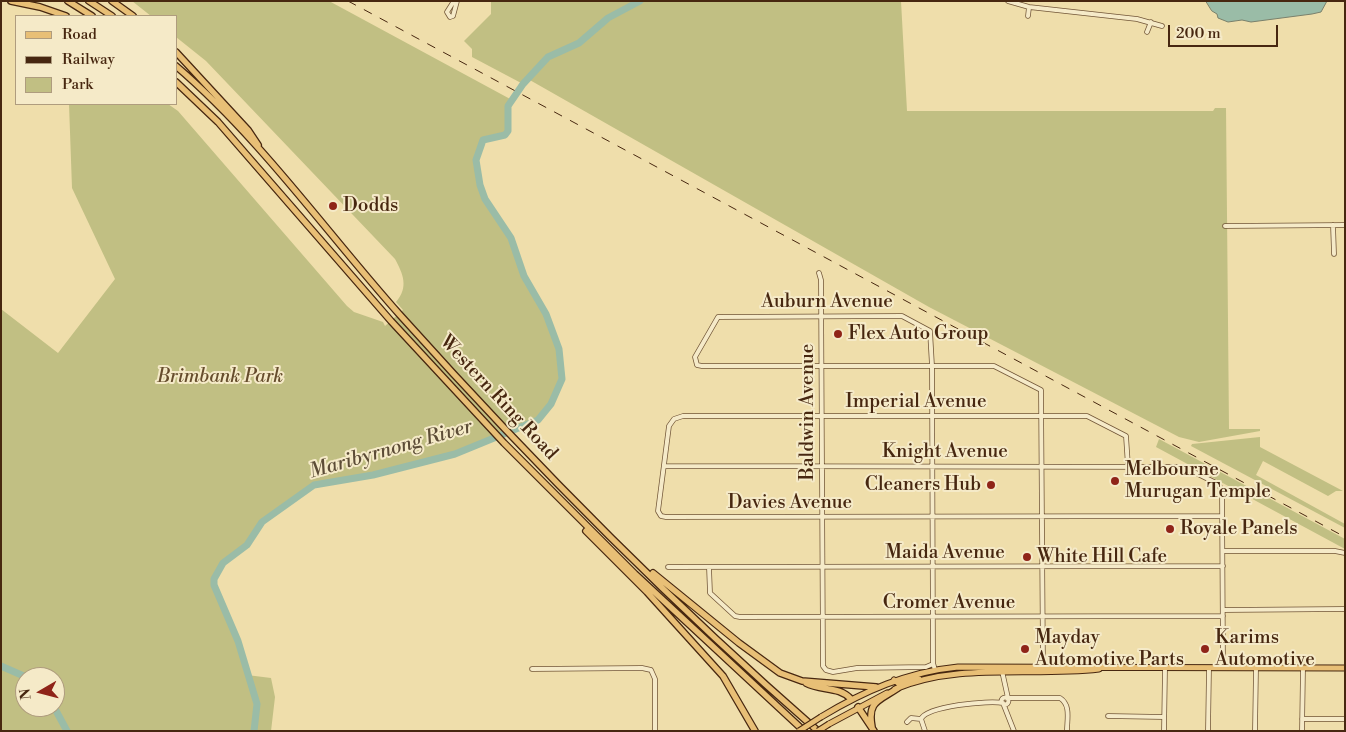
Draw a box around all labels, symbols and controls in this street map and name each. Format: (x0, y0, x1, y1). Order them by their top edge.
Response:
legend (15, 15, 178, 105)
scale bar (1171, 15, 1281, 47)
text: 200 m (1176, 24, 1221, 43)
text: Road (62, 25, 97, 44)
text: Railway (62, 50, 115, 69)
text: Park (62, 75, 93, 94)
place label: Dodds (343, 195, 398, 217)
marker: Dodds (327, 200, 339, 212)
street label: Auburn Avenue (761, 291, 893, 313)
place label: Flex Auto Group (848, 323, 988, 345)
marker: Flex Auto Group (832, 328, 844, 340)
street label: Western Ring Road (434, 331, 562, 465)
street label: Baldwin Avenue (797, 344, 819, 480)
park label: Brimbank Park (157, 366, 283, 388)
street label: Imperial Avenue (846, 391, 986, 413)
water label: Maribyrnong River (307, 415, 475, 485)
street label: Knight Avenue (882, 441, 1008, 463)
place label: Melbourne Murugan Temple (1125, 459, 1271, 503)
place label: Cleaners Hub (865, 474, 981, 496)
marker: Melbourne Murugan Temple (1109, 475, 1121, 487)
marker: Cleaners Hub (985, 479, 997, 491)
street label: Davies Avenue (728, 492, 852, 514)
place label: Royale Panels (1180, 518, 1298, 540)
marker: Royale Panels (1164, 523, 1176, 535)
street label: Maida Avenue (885, 542, 1005, 564)
place label: White Hill Cafe (1037, 546, 1167, 568)
marker: White Hill Cafe (1021, 551, 1033, 563)
street label: Cromer Avenue (883, 592, 1015, 614)
place label: Mayday Automotive Parts (1035, 627, 1184, 671)
place label: Karims Automotive (1215, 627, 1315, 671)
marker: Mayday Automotive Parts (1019, 643, 1031, 655)
marker: Karims Automotive (1199, 643, 1211, 655)
north arrow (15, 667, 65, 717)
text: N (16, 687, 36, 701)

